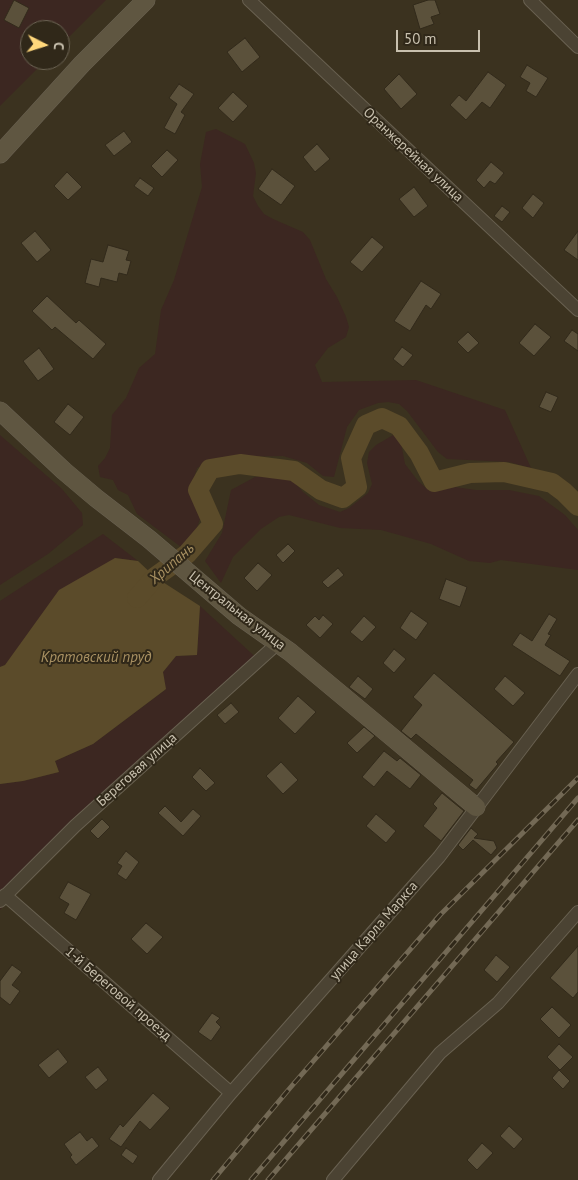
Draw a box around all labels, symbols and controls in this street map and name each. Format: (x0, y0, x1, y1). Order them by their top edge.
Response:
north arrow (20, 20, 70, 70)
scale bar (398, 20, 482, 52)
text: 50 m (404, 29, 437, 48)
text: С (50, 42, 68, 51)
street label: Оранжерейная улица (359, 104, 467, 206)
water label: Хрипань (146, 540, 198, 588)
street label: Центральная улица (185, 568, 289, 654)
water label: Кратовский пруд (41, 649, 151, 667)
street label: Береговая улица (94, 730, 180, 810)
street label: улица Карла Маркса (327, 878, 421, 984)
street label: 1-й Береговой проезд (61, 943, 175, 1045)

